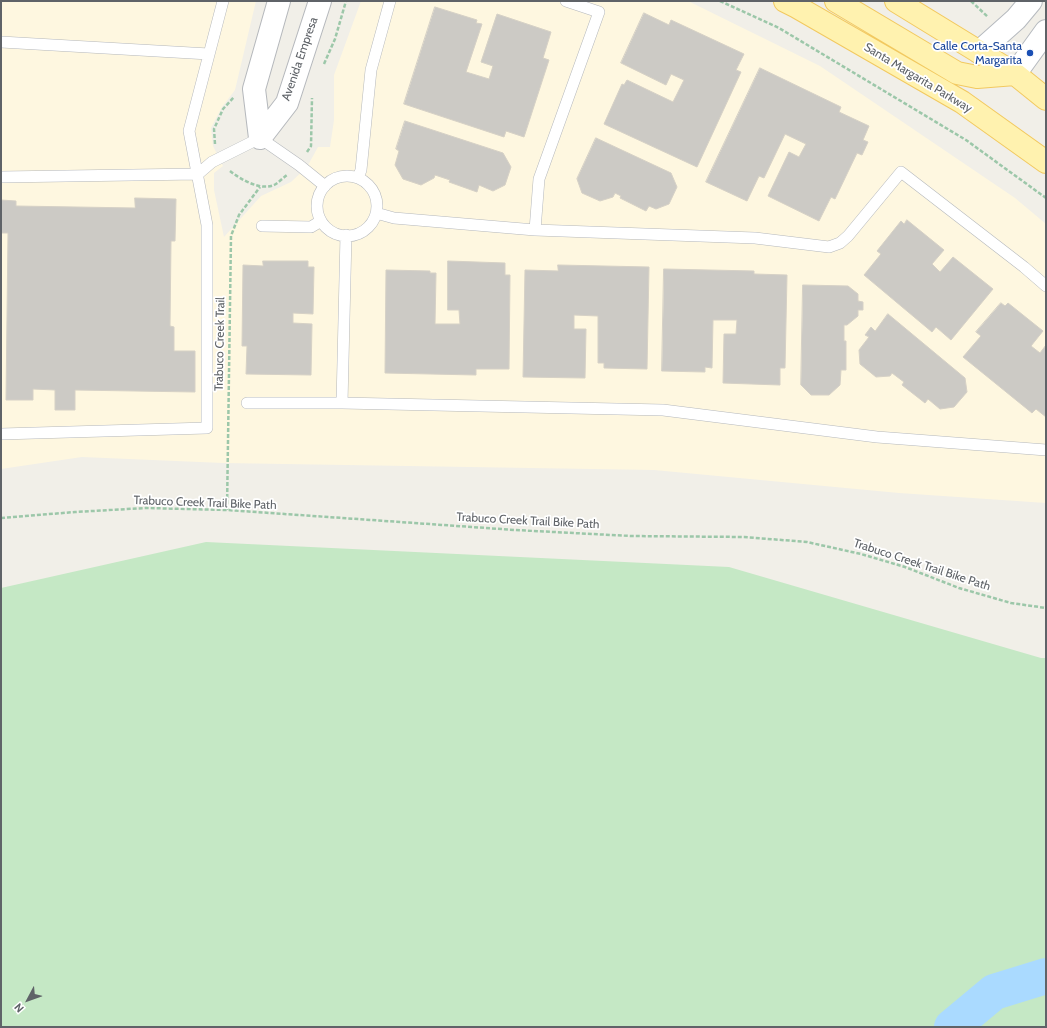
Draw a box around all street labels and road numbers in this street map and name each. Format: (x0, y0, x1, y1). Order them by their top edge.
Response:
street label: Avenida Empresa (279, 15, 321, 103)
street label: Santa Margarita Parkway (861, 40, 975, 116)
street label: Trabuco Creek Trail (212, 297, 228, 391)
street label: Trabuco Creek Trail Bike Path (133, 493, 277, 513)
street label: Trabuco Creek Trail Bike Path (456, 510, 600, 532)
street label: Trabuco Creek Trail Bike Path (852, 536, 992, 594)

